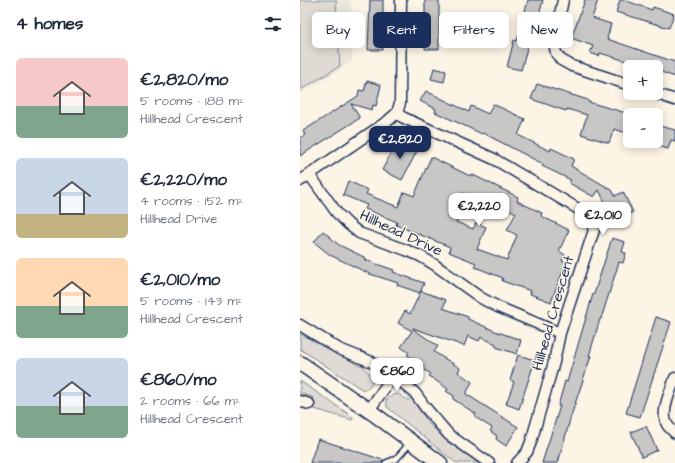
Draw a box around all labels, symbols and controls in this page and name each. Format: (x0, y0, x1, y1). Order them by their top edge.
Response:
text: 4 homes (16, 12, 83, 36)
chip: Buy (312, 12, 365, 48)
chip: Rent (373, 12, 431, 48)
chip: Filters (439, 12, 509, 48)
chip: New (517, 12, 573, 48)
icon: filters (262, 13, 284, 35)
map controls (623, 60, 663, 148)
button: + (623, 60, 663, 100)
text: €2,820/mo (140, 68, 228, 92)
icon: home (48, 74, 96, 122)
text: 5 rooms · 188 m² (140, 92, 244, 110)
button: − (623, 108, 663, 148)
text: Hillhead Crescent (140, 110, 243, 128)
pin: €2,820 (367, 126, 433, 160)
text: €2,820 (378, 130, 422, 148)
text: €2,220/mo (140, 168, 227, 192)
icon: home (48, 174, 96, 222)
text: 4 rooms · 152 m² (140, 192, 243, 210)
pin: €2,220 (446, 193, 512, 227)
text: €2,220 (457, 197, 501, 215)
pin: €2,010 (570, 202, 636, 236)
street label: Hillhead Drive (356, 205, 446, 261)
text: €2,010 (584, 206, 622, 224)
text: Hillhead Drive (140, 210, 217, 228)
street label: Hillhead Crescent (527, 253, 579, 373)
text: €2,010/mo (140, 268, 220, 292)
icon: home (48, 274, 96, 322)
text: 5 rooms · 143 m² (140, 292, 242, 310)
text: Hillhead Crescent (140, 310, 243, 328)
pin: €860 (373, 358, 421, 392)
text: €860 (379, 362, 415, 380)
text: €860/mo (140, 368, 216, 392)
icon: home (48, 374, 96, 422)
text: 2 rooms · 66 m² (140, 392, 240, 410)
text: Hillhead Crescent (140, 410, 243, 428)

